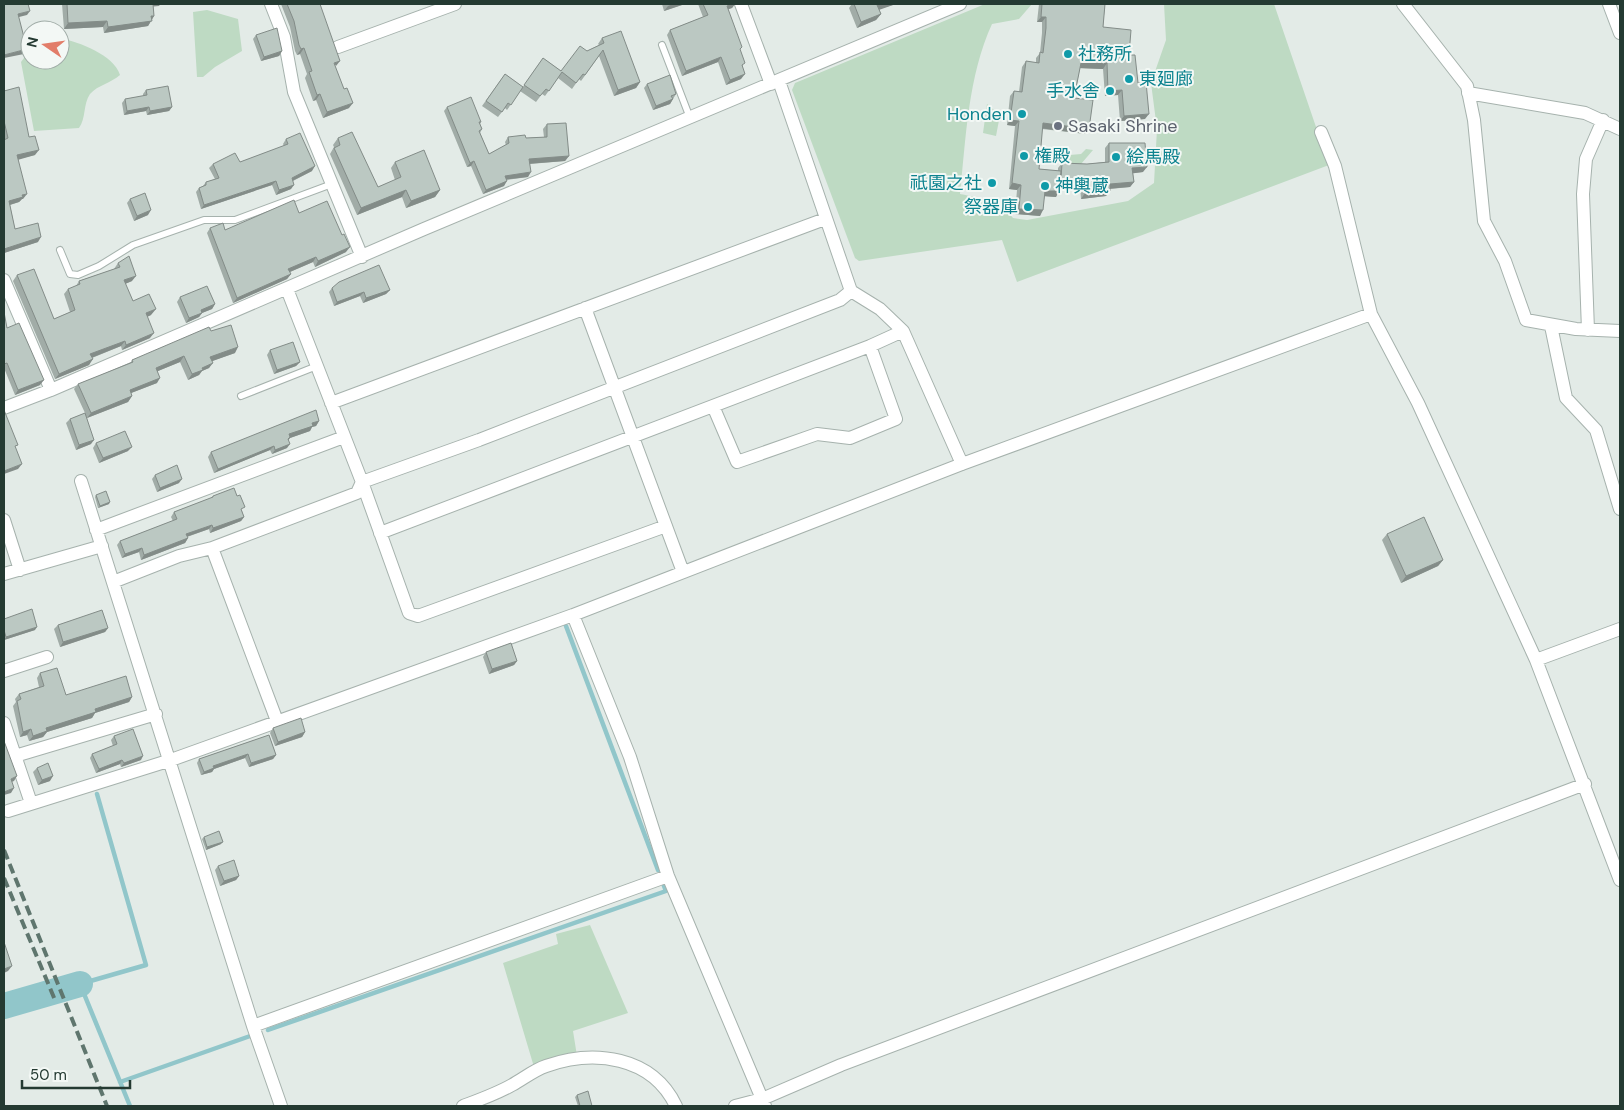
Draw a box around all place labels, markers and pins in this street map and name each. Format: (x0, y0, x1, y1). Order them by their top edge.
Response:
place label: 社務所 (1078, 42, 1132, 66)
marker: 社務所 (1062, 48, 1074, 60)
place label: 東廻廊 (1139, 67, 1193, 91)
marker: 東廻廊 (1123, 73, 1135, 85)
place label: 手水舎 (1046, 79, 1100, 103)
marker: 手水舎 (1104, 85, 1116, 97)
place label: Honden (947, 102, 1012, 126)
marker: Honden (1016, 108, 1028, 120)
place label: Sasaki Shrine (1068, 114, 1178, 138)
marker: Sasaki Shrine (1052, 120, 1064, 132)
place label: 権殿 (1034, 144, 1070, 168)
place label: 絵馬殿 (1126, 145, 1180, 169)
marker: 権殿 (1018, 150, 1030, 162)
marker: 絵馬殿 (1110, 151, 1122, 163)
place label: 祇園之社 (910, 171, 982, 195)
place label: 神輿蔵 (1055, 174, 1109, 198)
marker: 祇園之社 (986, 177, 998, 189)
marker: 神輿蔵 (1039, 180, 1051, 192)
place label: 祭器庫 (964, 195, 1018, 219)
marker: 祭器庫 (1022, 201, 1034, 213)

